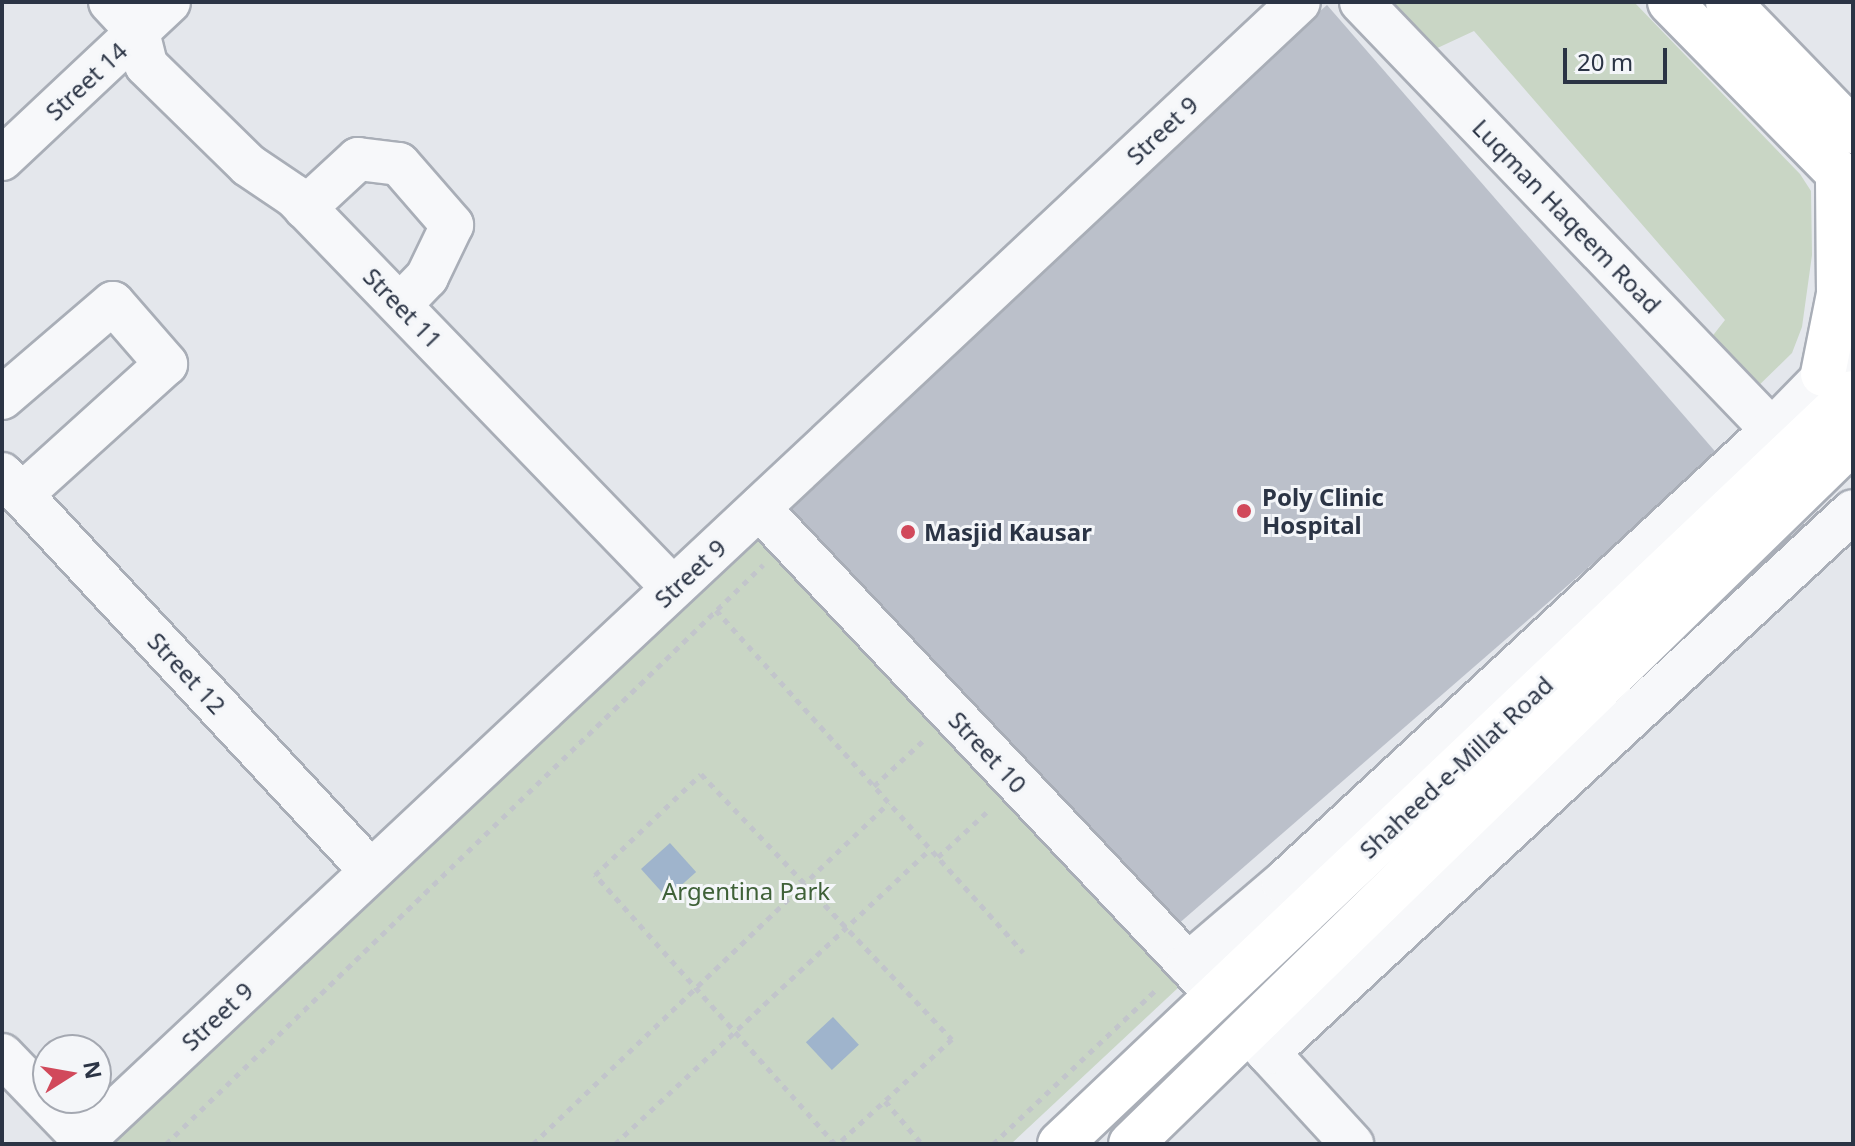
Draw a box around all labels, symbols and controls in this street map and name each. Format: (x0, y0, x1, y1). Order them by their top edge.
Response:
scale bar (1567, 32, 1671, 82)
street label: Street 14 (39, 36, 133, 126)
text: 20 m (1577, 45, 1633, 78)
street label: Street 9 (1120, 90, 1204, 170)
street label: Luqman Haqeem Road (1467, 113, 1667, 319)
street label: Street 11 (358, 262, 448, 354)
place label: Poly Clinic Hospital (1262, 483, 1384, 539)
marker: Poly Clinic Hospital (1233, 500, 1255, 522)
place label: Masjid Kausar (924, 518, 1092, 546)
marker: Masjid Kausar (899, 523, 917, 541)
street label: Street 9 (648, 533, 732, 613)
street label: Street 12 (142, 626, 232, 720)
street label: Shaheed-e-Millat Road (1353, 670, 1559, 864)
street label: Street 10 (943, 705, 1033, 799)
park label: Argentina Park (662, 877, 830, 905)
street label: Street 9 (175, 976, 259, 1056)
north arrow (32, 1034, 112, 1114)
text: N (77, 1058, 110, 1081)

